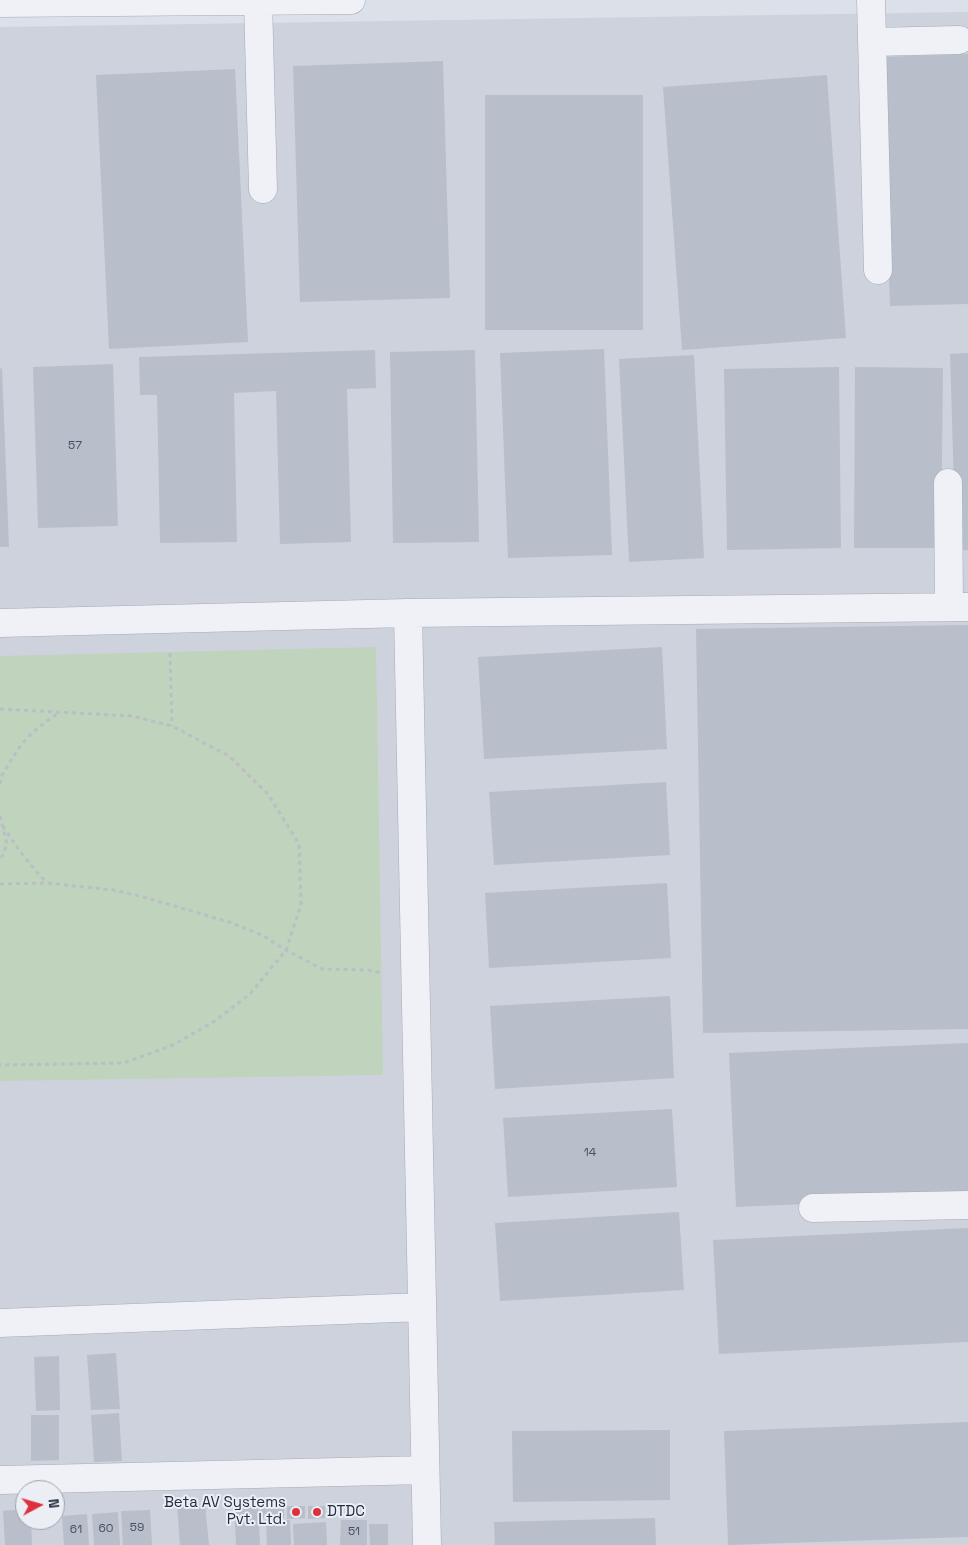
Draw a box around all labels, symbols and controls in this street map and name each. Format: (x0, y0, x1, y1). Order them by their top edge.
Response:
house number: 57 (68, 439, 82, 453)
house number: 14 (584, 1146, 596, 1160)
north arrow (15, 1480, 65, 1530)
place label: Beta AV Systems Pvt. Ltd. (164, 1494, 286, 1529)
text: N (44, 1498, 63, 1509)
place label: DTDC (327, 1503, 365, 1521)
marker: Beta AV Systems Pvt. Ltd. (290, 1506, 302, 1518)
marker: DTDC (311, 1506, 323, 1518)
house number: 59 (130, 1521, 144, 1535)
house number: 60 (98, 1522, 114, 1536)
house number: 61 (70, 1523, 82, 1537)
house number: 51 (348, 1525, 360, 1539)

